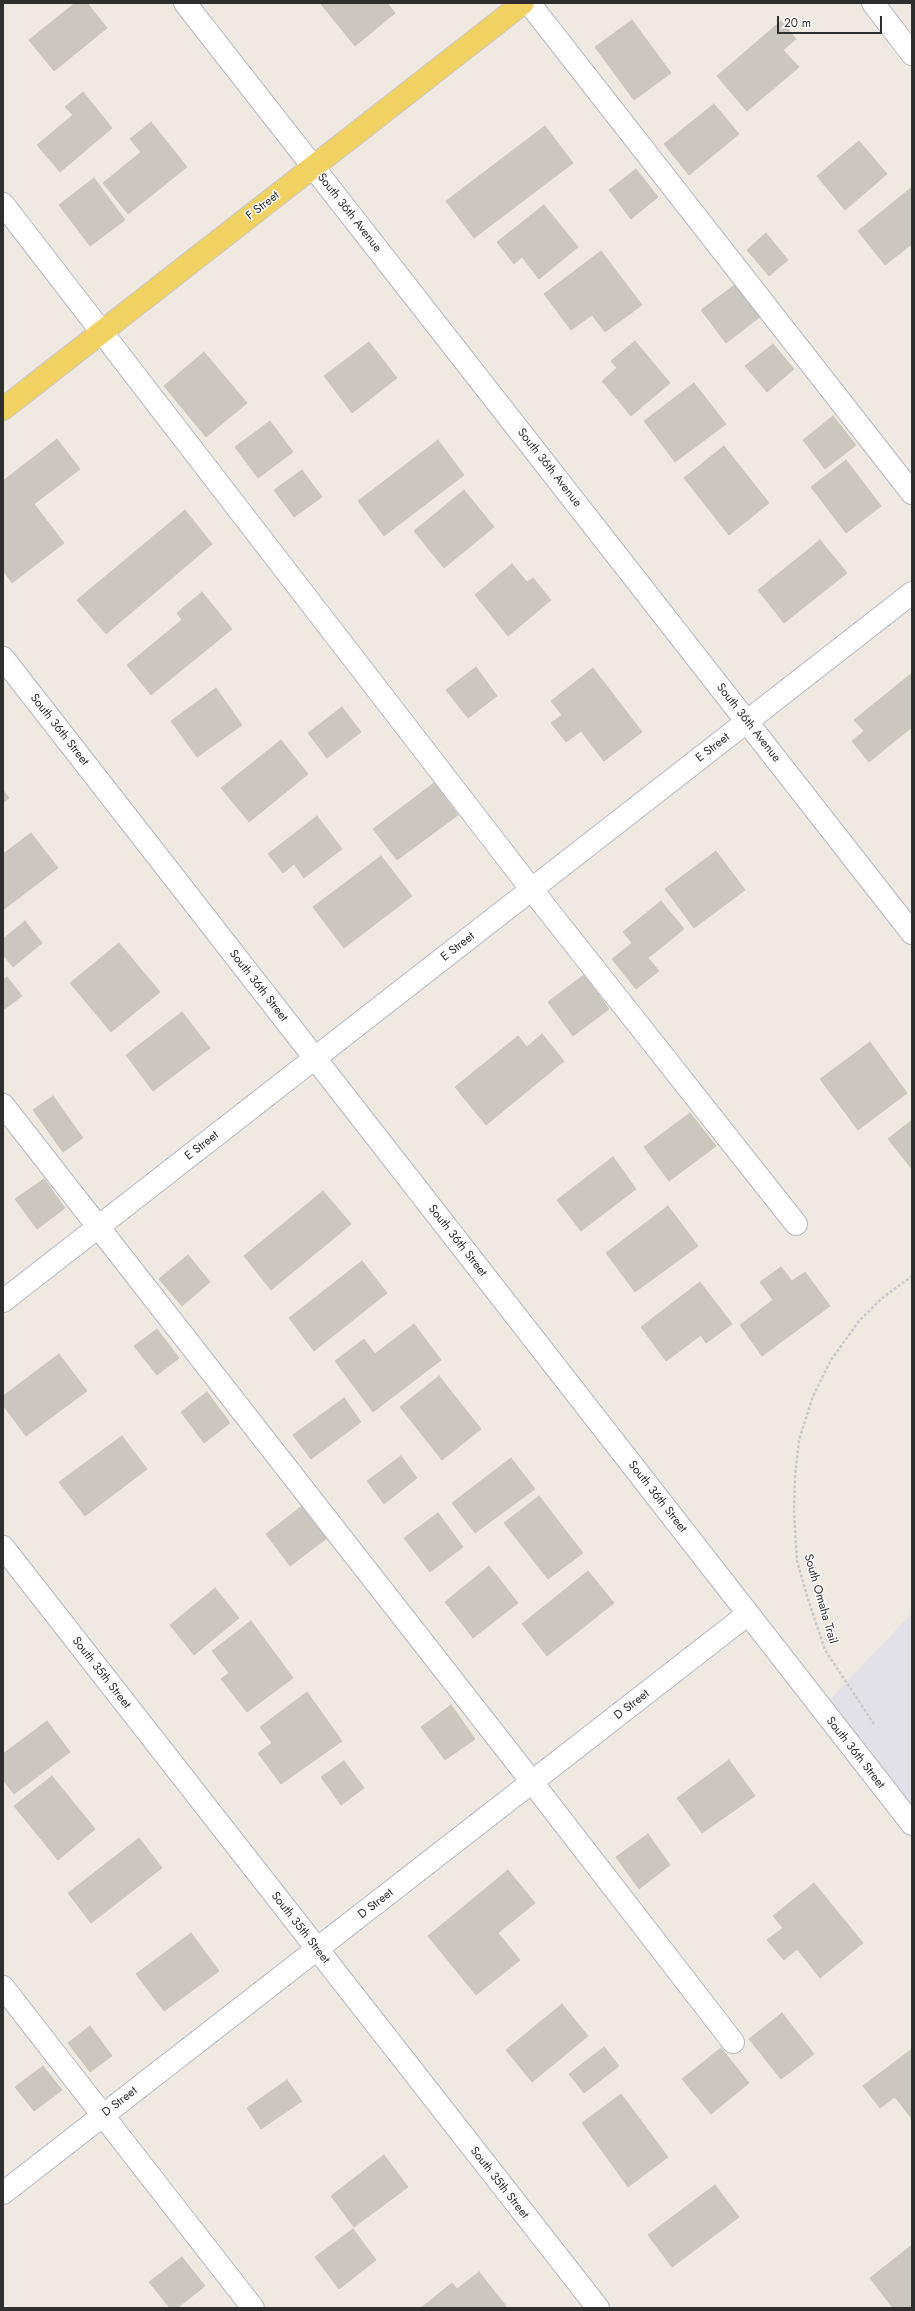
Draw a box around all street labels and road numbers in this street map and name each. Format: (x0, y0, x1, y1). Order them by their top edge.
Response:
street label: South 36th Avenue (314, 171, 384, 255)
street label: F Street (244, 189, 282, 223)
street label: South 36th Avenue (514, 426, 584, 510)
street label: South 36th Avenue (713, 681, 783, 765)
street label: South 36th Street (27, 691, 91, 769)
street label: E Street (693, 730, 733, 766)
street label: E Street (438, 929, 478, 965)
street label: South 36th Street (226, 947, 290, 1025)
street label: E Street (182, 1128, 222, 1164)
street label: South 36th Street (425, 1202, 489, 1280)
street label: South 36th Street (625, 1458, 689, 1536)
street label: South Omaha Trail (800, 1552, 840, 1646)
street label: South 35th Street (69, 1634, 133, 1712)
street label: D Street (612, 1687, 652, 1723)
street label: South 36th Street (823, 1714, 887, 1792)
street label: D Street (356, 1886, 396, 1922)
street label: South 35th Street (268, 1889, 332, 1967)
street label: D Street (100, 2084, 140, 2120)
street label: South 35th Street (467, 2144, 531, 2222)

